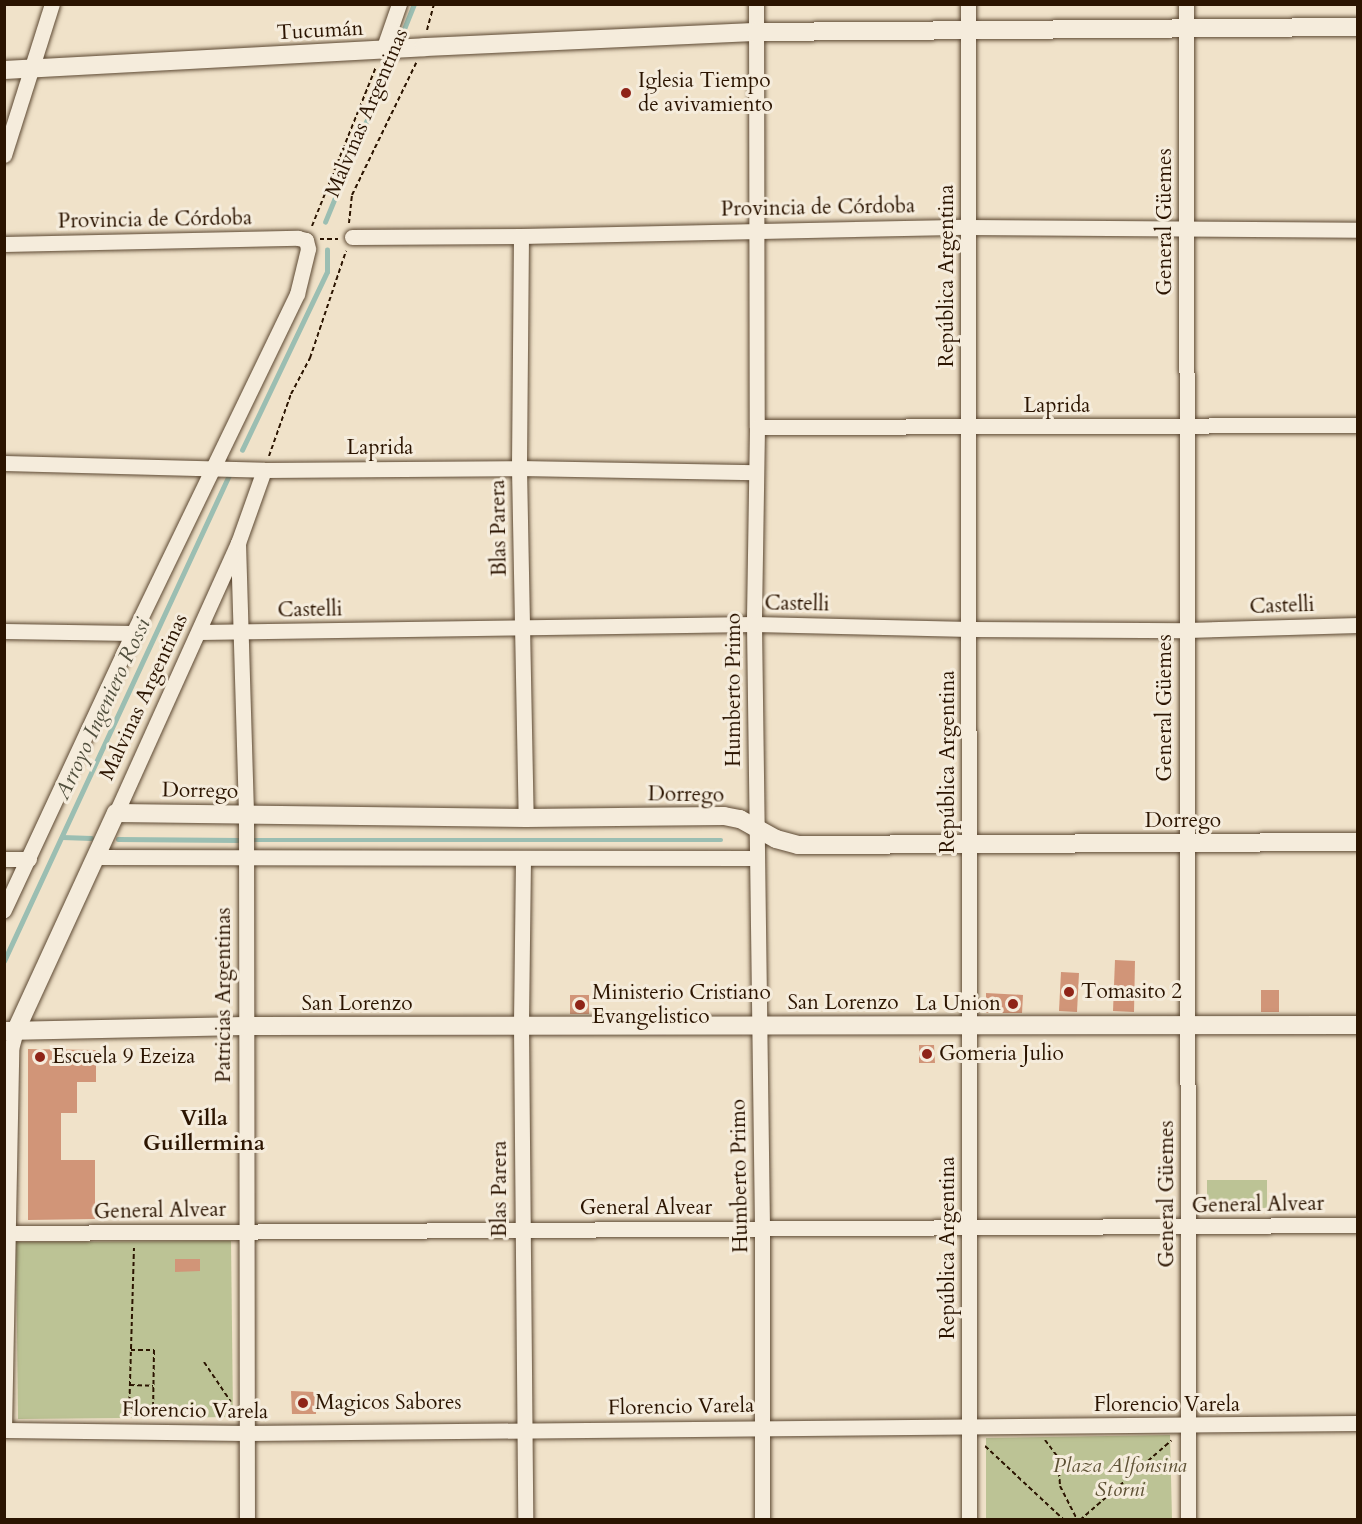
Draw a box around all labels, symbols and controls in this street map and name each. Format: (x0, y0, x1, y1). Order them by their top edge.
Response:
street label: Tucumán (276, 16, 364, 46)
street label: Malvinas Argentinas (320, 25, 414, 201)
place label: Iglesia Tiempo de avivamiento (638, 68, 773, 118)
marker: Iglesia Tiempo de avivamiento (619, 86, 633, 100)
street label: General Güemes (1152, 148, 1178, 296)
street label: República Argentina (934, 185, 960, 367)
street label: Provincia de Córdoba (721, 194, 915, 222)
street label: Provincia de Córdoba (58, 206, 252, 234)
street label: Laprida (1024, 393, 1090, 419)
street label: Laprida (347, 435, 413, 461)
street label: Blas Parera (486, 479, 512, 577)
street label: Castelli (764, 591, 830, 617)
street label: Castelli (1249, 592, 1315, 620)
street label: Castelli (277, 597, 343, 623)
street label: Malvinas Argentinas (94, 610, 194, 784)
street label: Humberto Primo (721, 613, 747, 767)
water label: Arroyo Ingeniero Rossi (49, 614, 157, 804)
street label: General Güemes (1152, 634, 1178, 782)
street label: República Argentina (935, 671, 961, 853)
street label: Dorrego (162, 778, 238, 804)
street label: Dorrego (648, 782, 724, 808)
street label: Dorrego (1145, 808, 1221, 834)
street label: Patricias Argentinas (211, 907, 237, 1083)
place label: Tomasito 2 (1081, 979, 1182, 1005)
place label: Ministerio Cristiano Evangelistico (592, 980, 771, 1030)
marker: Tomasito 2 (1062, 985, 1076, 999)
street label: San Lorenzo (787, 990, 899, 1016)
street label: San Lorenzo (301, 991, 413, 1017)
place label: La Union (915, 991, 1001, 1017)
marker: La Union (1006, 997, 1020, 1011)
marker: Ministerio Cristiano Evangelistico (573, 998, 587, 1012)
place label: Gomeria Julio (939, 1041, 1064, 1067)
place label: Escuela 9 Ezeiza (52, 1044, 195, 1070)
marker: Gomeria Julio (920, 1047, 934, 1061)
marker: Escuela 9 Ezeiza (33, 1050, 47, 1064)
street label: Humberto Primo (726, 1099, 754, 1253)
district label: Villa Guillermina (143, 1105, 265, 1156)
street label: General Güemes (1154, 1120, 1180, 1268)
street label: Blas Parera (487, 1141, 513, 1237)
street label: República Argentina (935, 1157, 961, 1339)
street label: General Alvear (1192, 1191, 1324, 1219)
street label: General Alvear (580, 1195, 712, 1221)
street label: General Alvear (94, 1197, 226, 1225)
place label: Magicos Sabores (315, 1390, 462, 1416)
street label: Florencio Varela (1094, 1392, 1240, 1418)
street label: Florencio Varela (608, 1393, 754, 1421)
marker: Magicos Sabores (296, 1396, 310, 1410)
street label: Florencio Varela (122, 1397, 268, 1425)
park label: Plaza Alfonsina Storni (1053, 1453, 1187, 1503)

